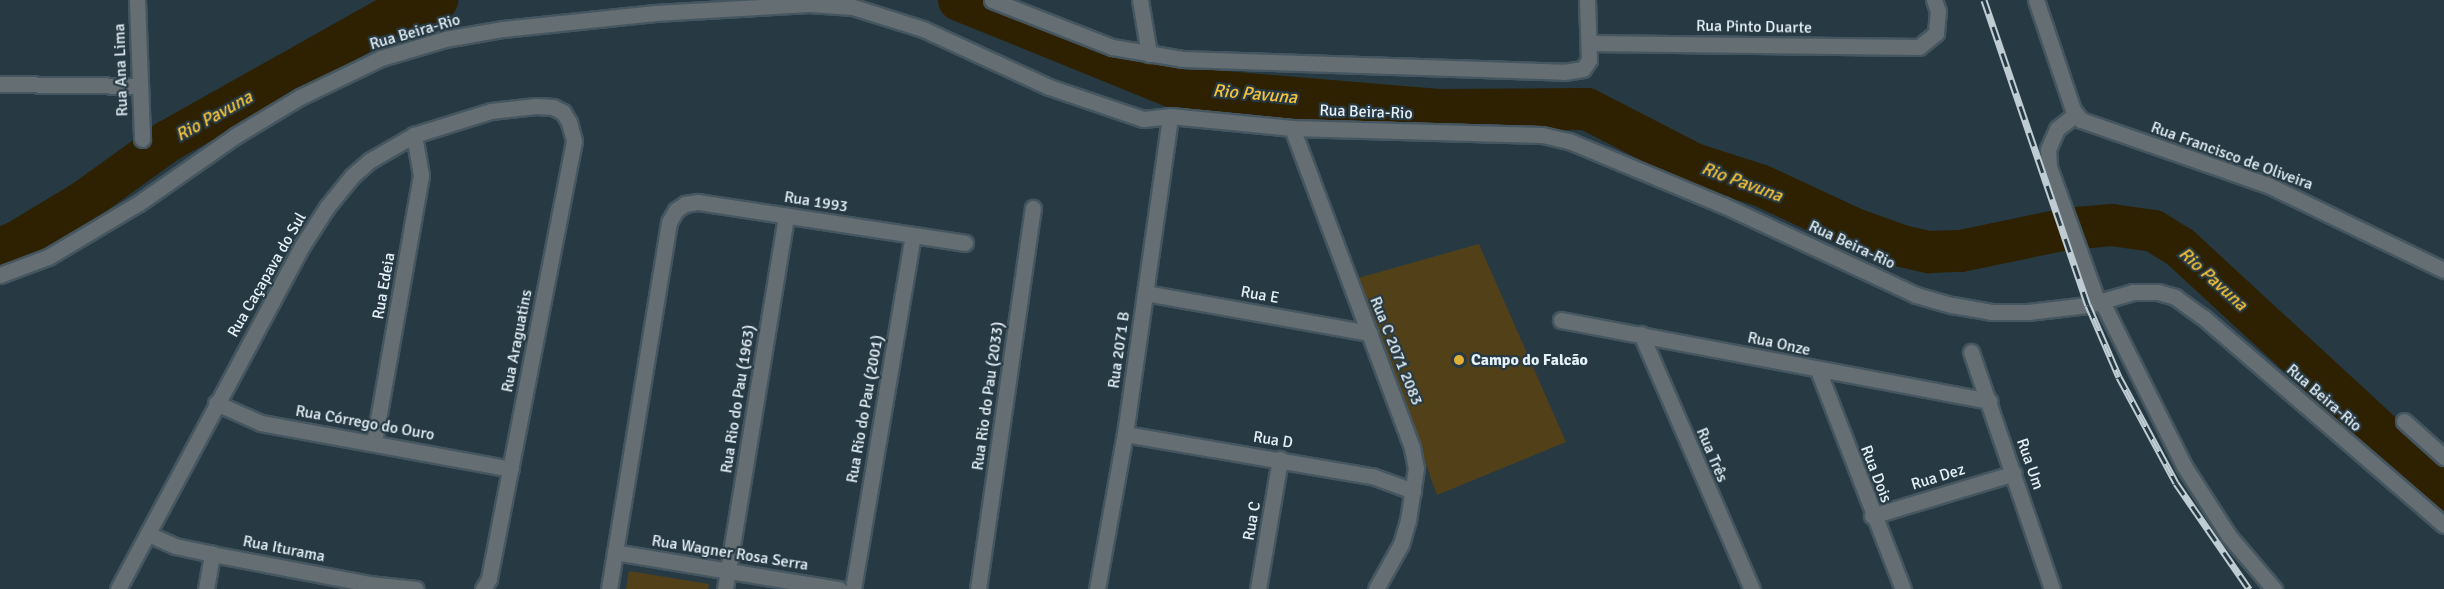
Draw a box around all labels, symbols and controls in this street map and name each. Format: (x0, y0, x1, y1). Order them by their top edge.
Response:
street label: Rua Beira-Rio (367, 10, 463, 54)
street label: Rua Pinto Duarte (1696, 16, 1812, 38)
street label: Rua Ana Lima (110, 23, 132, 117)
water label: Rio Pavuna (1212, 80, 1298, 108)
water label: Rio Pavuna (172, 86, 256, 146)
street label: Rua Beira-Rio (1319, 101, 1413, 123)
street label: Rua Francisco de Oliveira (2148, 118, 2316, 194)
water label: Rio Pavuna (1699, 157, 1785, 207)
street label: Rua 1993 (783, 187, 849, 217)
street label: Rua Caçapava do Sul (223, 209, 311, 341)
street label: Rua Beira-Rio (1806, 217, 1898, 273)
water label: Rio Pavuna (2174, 243, 2252, 315)
street label: Rua Edeia (369, 251, 399, 321)
street label: Rua E (1239, 282, 1281, 308)
street label: Rua Araguatins (498, 288, 536, 394)
street label: Rua C 2071 2083 (1365, 294, 1427, 408)
street label: Rua 2071 B (1104, 310, 1134, 390)
street label: Rua Rio do Pau (2033) (968, 320, 1008, 472)
street label: Rua Rio do Pau (1963) (717, 323, 759, 475)
street label: Rua Onze (1746, 328, 1812, 360)
street label: Rua Rio do Pau (2001) (843, 333, 887, 485)
place label: Campo do Falcão (1471, 350, 1588, 370)
marker: Campo do Falcão (1452, 353, 1466, 367)
street label: Rua Beira-Rio (2282, 360, 2366, 436)
street label: Rua Córrego do Ouro (294, 401, 436, 445)
street label: Rua Três (1692, 425, 1732, 485)
street label: Rua D (1252, 427, 1294, 453)
street label: Rua Um (2012, 436, 2048, 492)
street label: Rua Dois (1856, 443, 1896, 505)
street label: Rua Dez (1909, 460, 1967, 494)
street label: Rua C (1239, 500, 1265, 542)
street label: Rua Wagner Rosa Serra (650, 531, 810, 575)
street label: Rua Iturama (241, 532, 327, 566)

